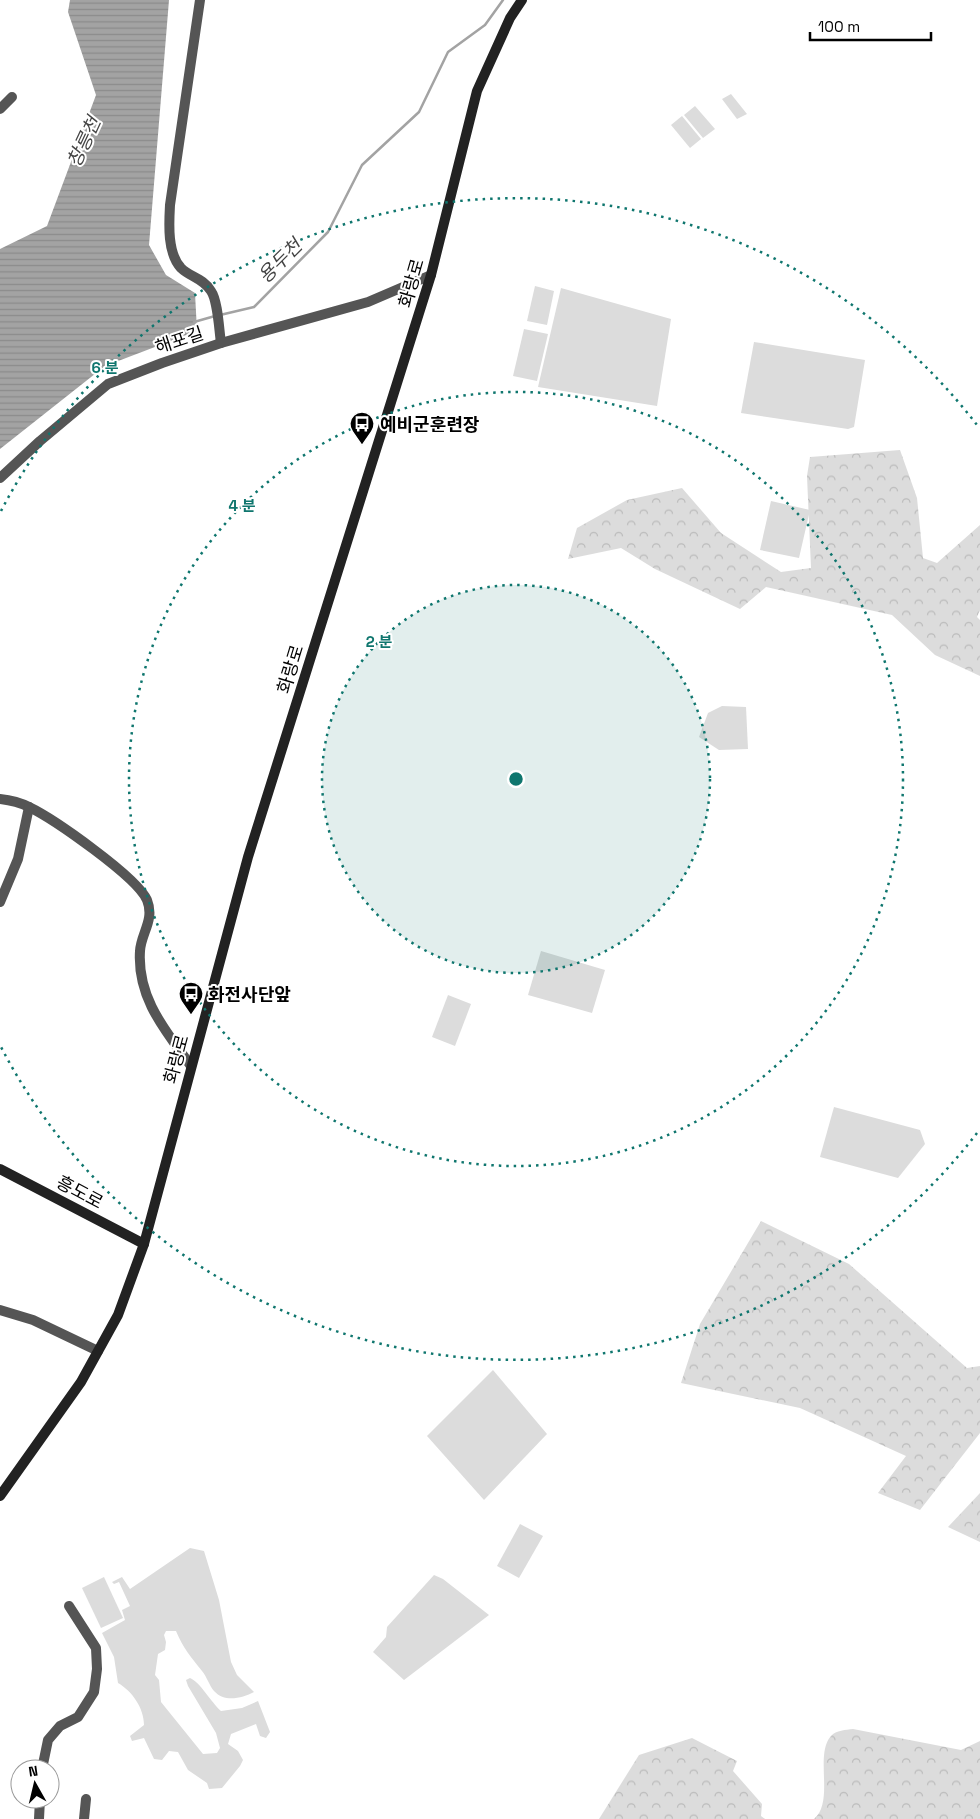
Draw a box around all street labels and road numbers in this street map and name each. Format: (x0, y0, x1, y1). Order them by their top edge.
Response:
street label: 화랑로 (393, 256, 429, 310)
street label: 해포길 (152, 321, 206, 359)
street label: 화랑로 (272, 642, 308, 696)
street label: 화랑로 (158, 1032, 194, 1086)
street label: 흥도로 (53, 1170, 107, 1214)

